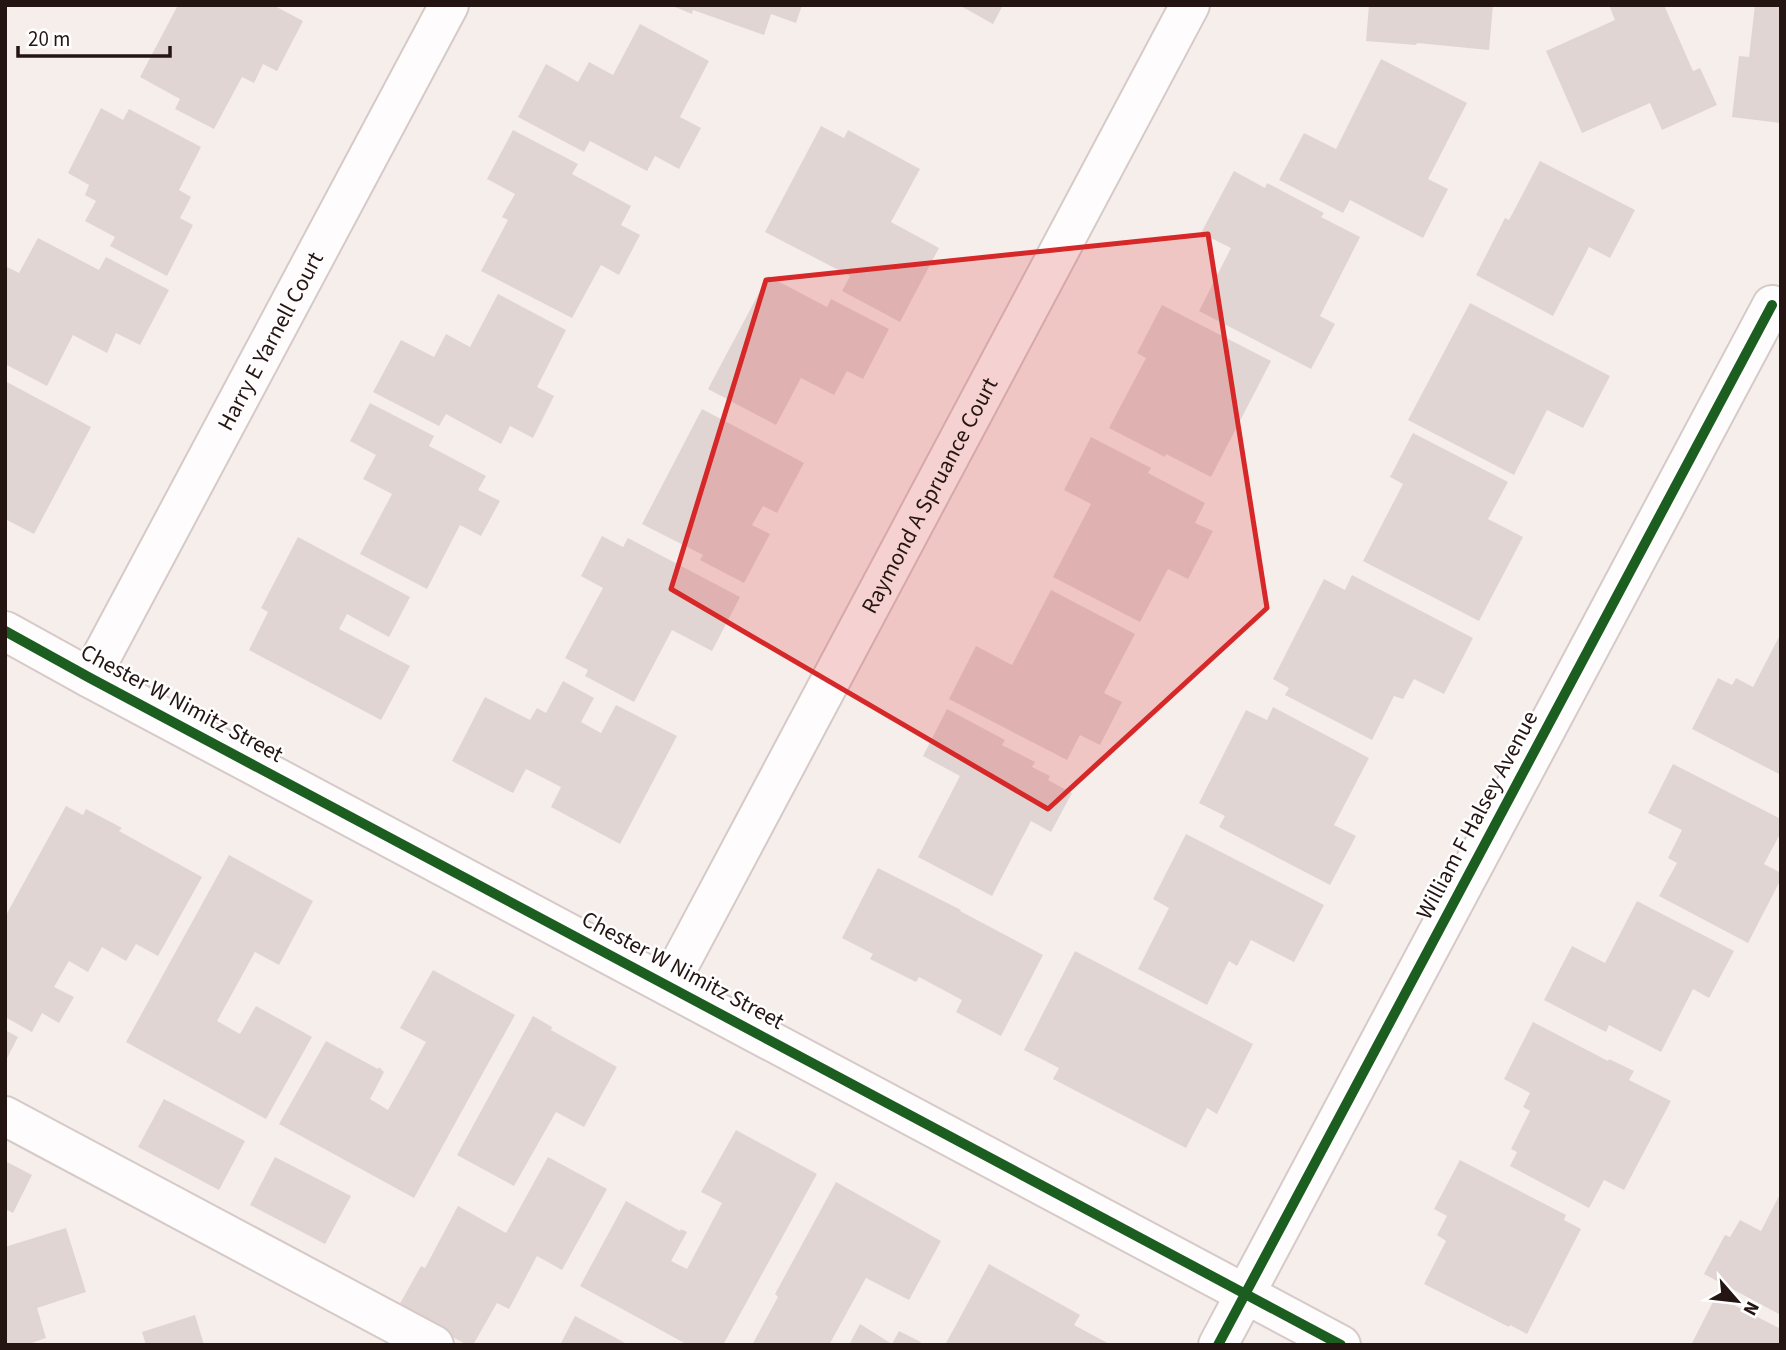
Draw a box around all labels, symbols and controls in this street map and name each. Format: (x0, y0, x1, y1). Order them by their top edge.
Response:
scale bar (18, 14, 170, 58)
text: 20 m (28, 24, 70, 54)
street label: Harry E Yarnell Court (209, 245, 331, 436)
street label: Raymond A Spruance Court (853, 371, 1006, 619)
street label: Chester W Nimitz Street (75, 636, 289, 771)
street label: William F Halsey Avenue (1408, 705, 1546, 925)
street label: Chester W Nimitz Street (576, 903, 790, 1038)
north arrow (1702, 1266, 1772, 1336)
text: N (1736, 1296, 1766, 1320)

